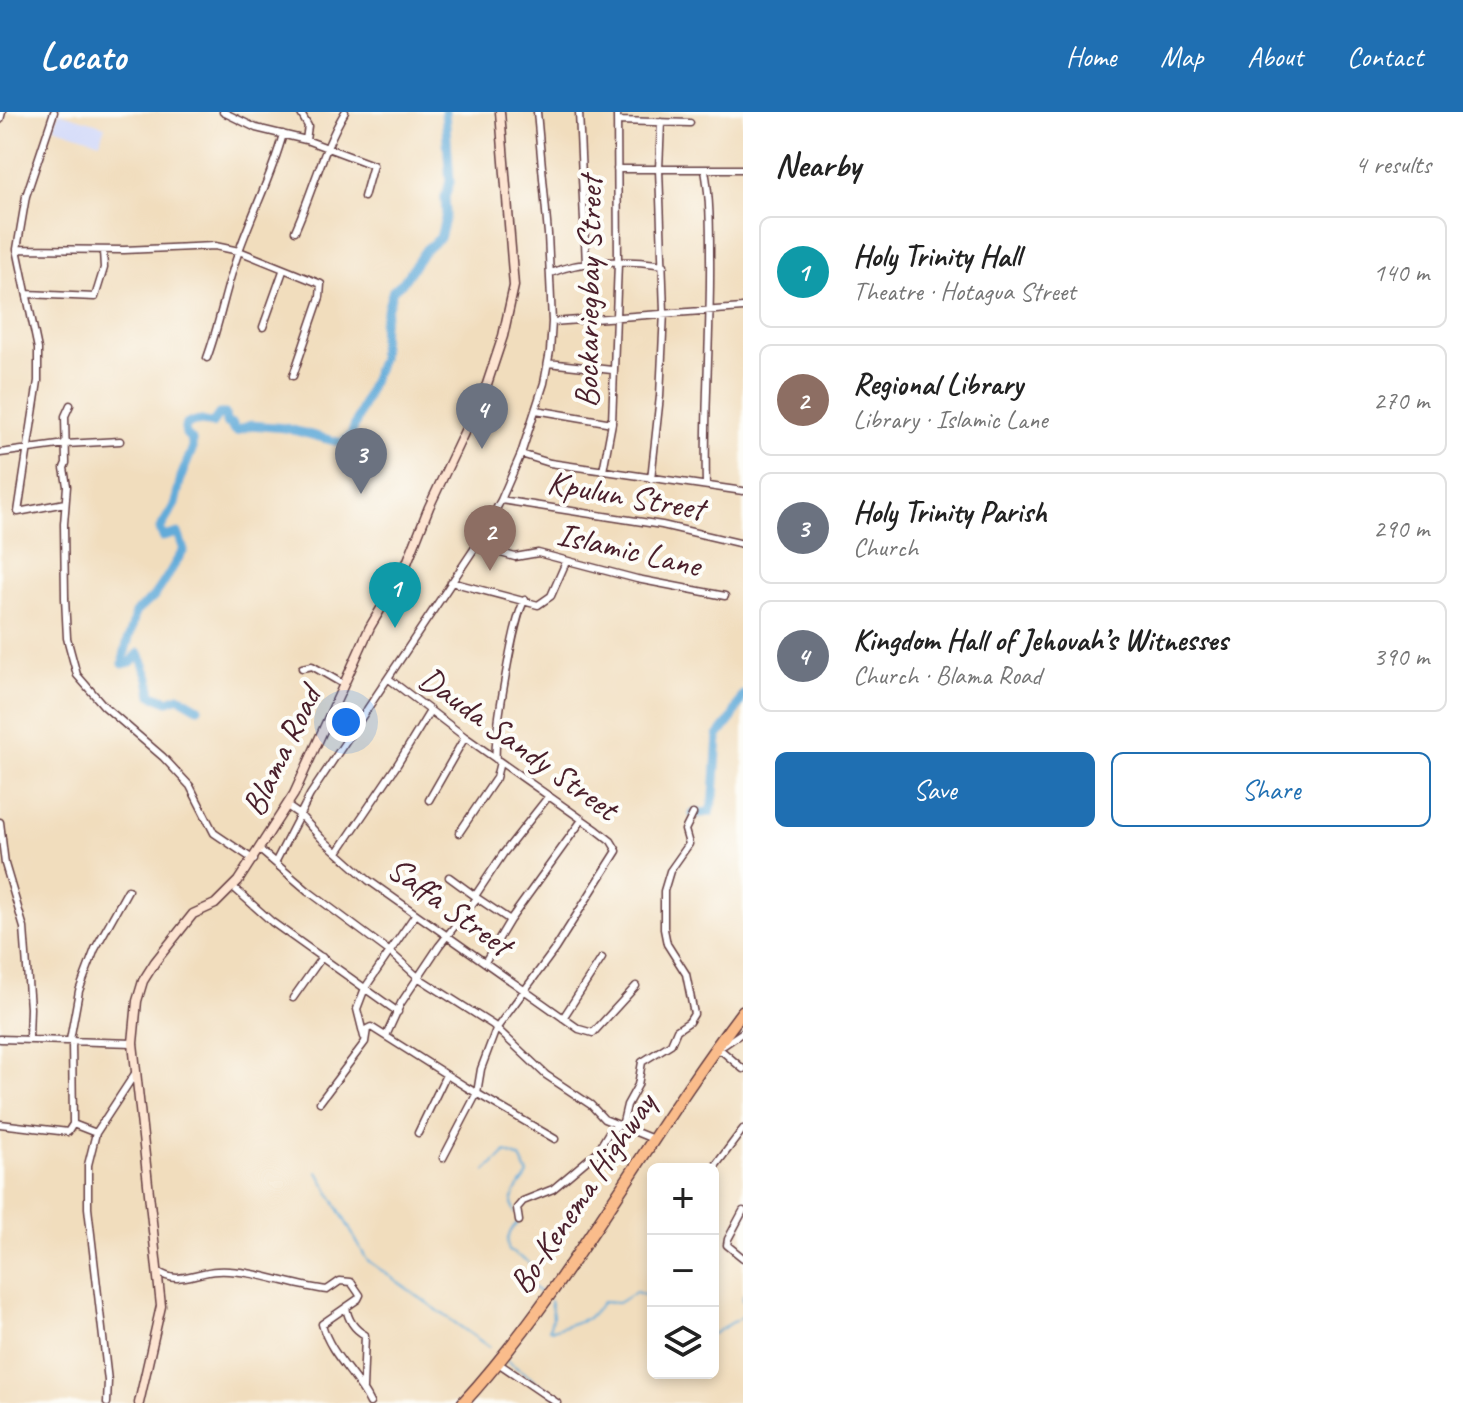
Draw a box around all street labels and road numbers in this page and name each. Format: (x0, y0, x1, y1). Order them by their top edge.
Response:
street label: Bockariegbay Street (564, 171, 612, 408)
street label: Kpulun Street (544, 460, 712, 531)
street label: Islamic Lane (553, 512, 708, 587)
street label: Dauda Sandy Street (411, 656, 630, 832)
street label: Blama Road (231, 675, 333, 823)
street label: Saffa Street (379, 846, 524, 968)
street label: Bo-Kenema Highway (499, 1081, 667, 1302)

